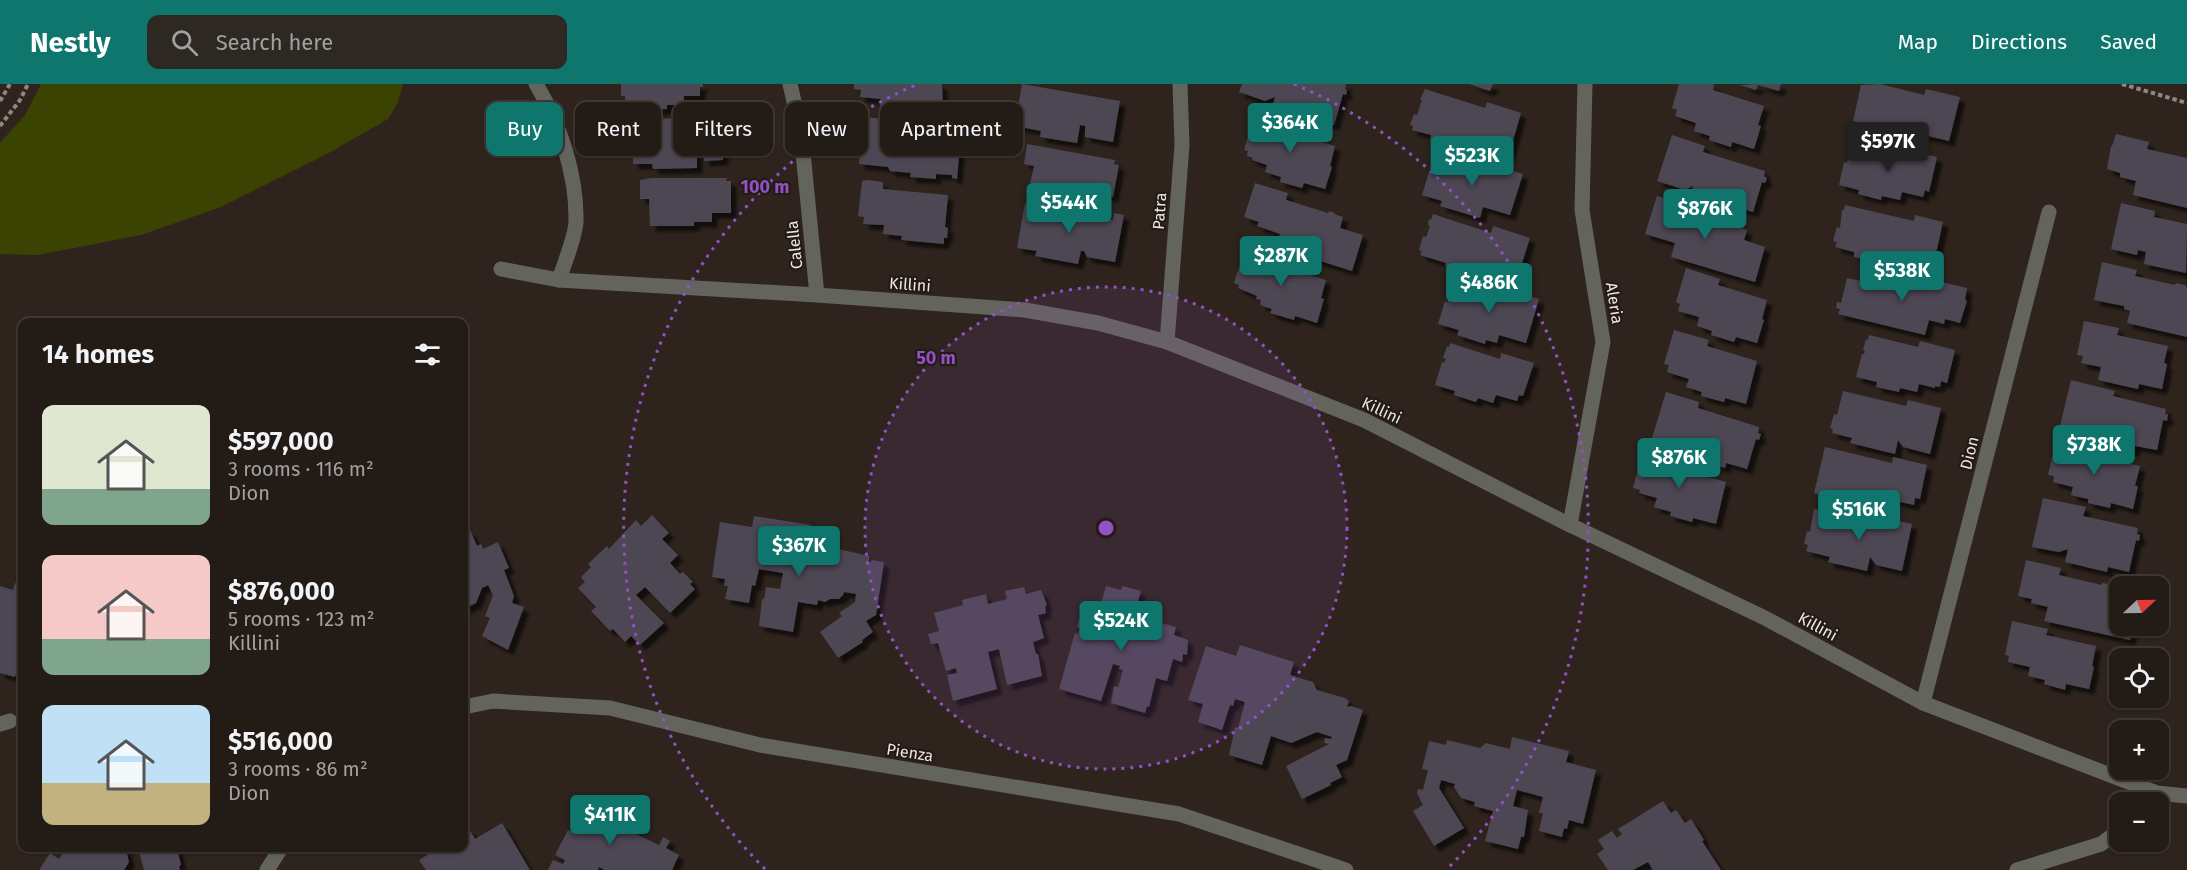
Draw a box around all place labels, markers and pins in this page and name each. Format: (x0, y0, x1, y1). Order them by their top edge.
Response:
pin: $364K (1248, 103, 1332, 154)
pin: $597K (1846, 122, 1930, 173)
pin: $523K (1430, 136, 1514, 187)
pin: $544K (1027, 183, 1111, 234)
pin: $876K (1663, 189, 1747, 240)
pin: $287K (1239, 236, 1323, 287)
pin: $538K (1860, 251, 1944, 302)
pin: $486K (1447, 263, 1531, 314)
pin: $738K (2052, 425, 2136, 476)
pin: $876K (1637, 438, 1721, 489)
pin: $516K (1817, 490, 1901, 541)
centre of rings (1096, 518, 1116, 538)
pin: $367K (757, 526, 841, 577)
pin: $524K (1079, 601, 1163, 652)
pin: $411K (568, 795, 652, 846)

